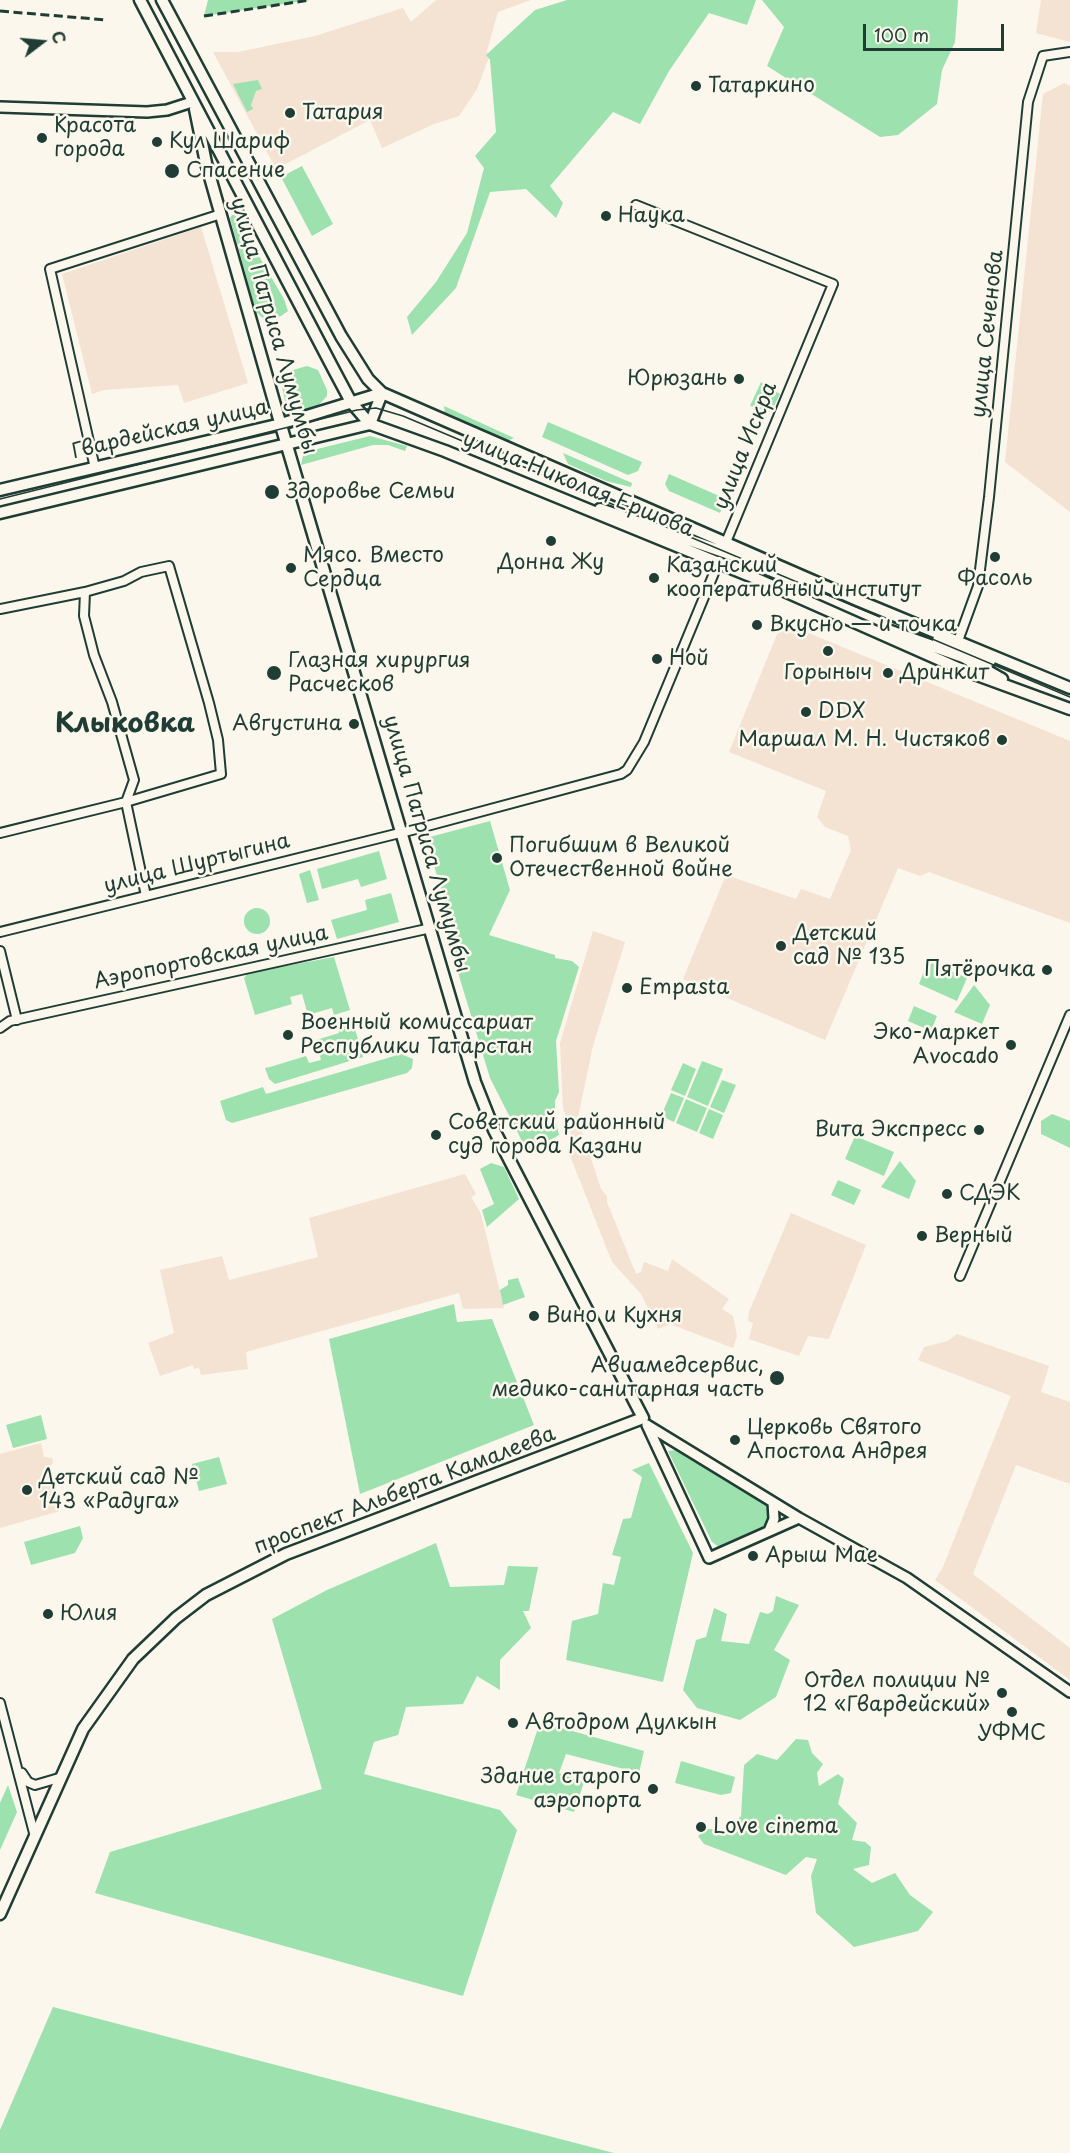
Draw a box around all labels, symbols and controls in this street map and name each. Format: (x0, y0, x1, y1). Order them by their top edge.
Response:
north arrow (12, 12, 72, 72)
scale bar (866, 12, 1007, 50)
text: 100 m (874, 21, 929, 48)
text: С (46, 28, 72, 46)
place label: Татаркино (708, 73, 815, 99)
marker: Татаркино (689, 79, 703, 93)
place label: Татария (302, 100, 384, 126)
marker: Татария (283, 106, 297, 120)
place label: Красота города (54, 113, 136, 163)
place label: Кул Шариф (169, 129, 290, 155)
marker: Красота города (35, 131, 49, 145)
marker: Кул Шариф (150, 135, 164, 149)
place label: Спасение (186, 158, 285, 184)
marker: Спасение (163, 162, 181, 180)
street label: улица Патриса Лумумбы (224, 194, 322, 458)
place label: Наука (618, 203, 685, 229)
marker: Наука (599, 209, 613, 223)
street label: улица Сеченова (967, 249, 1009, 419)
place label: Юрюзань (627, 366, 727, 392)
marker: Юрюзань (732, 372, 746, 386)
street label: улица Искра (709, 379, 783, 513)
street label: Гвардейская улица (69, 395, 271, 465)
street label: улица Николая Ершова (459, 427, 697, 543)
place label: Здоровье Семьи (286, 479, 455, 505)
marker: Здоровье Семьи (263, 483, 281, 501)
marker: Донна Жу (544, 534, 558, 548)
place label: Мясо. Вместо Сердца (303, 543, 444, 593)
place label: Донна Жу (498, 550, 604, 576)
marker: Фасоль (988, 550, 1002, 564)
place label: Казанский кооперативный институт (666, 553, 921, 603)
marker: Мясо. Вместо Сердца (284, 561, 298, 575)
place label: Фасоль (958, 566, 1032, 592)
marker: Казанский кооперативный институт (647, 571, 661, 585)
place label: Вкусно — и точка (769, 612, 957, 638)
marker: Вкусно — и точка (750, 618, 764, 632)
marker: Горыныч (821, 644, 835, 658)
place label: Ной (669, 646, 709, 672)
place label: Глазная хирургия Расческов (288, 648, 471, 698)
marker: Ной (650, 652, 664, 666)
place label: Горыныч (784, 660, 872, 686)
place label: Дринкит (900, 660, 989, 686)
marker: Глазная хирургия Расческов (265, 664, 283, 682)
marker: Дринкит (881, 666, 895, 680)
place label: DDX (818, 699, 865, 725)
marker: DDX (799, 705, 813, 719)
district label: Клыковка (55, 709, 195, 741)
place label: Августина (232, 711, 342, 737)
street label: улица Патриса Лумумбы (377, 712, 475, 976)
marker: Августина (347, 717, 361, 731)
place label: Маршал М. Н. Чистяков (738, 727, 990, 753)
marker: Маршал М. Н. Чистяков (995, 733, 1009, 747)
street label: улица Шуртыгина (101, 829, 293, 899)
place label: Погибшим в Великой Отечественной войне (509, 833, 733, 883)
marker: Погибшим в Великой Отечественной войне (490, 851, 504, 865)
street label: Аэропортовская улица (92, 921, 330, 995)
place label: Детский сад № 135 (793, 921, 905, 971)
marker: Детский сад № 135 (774, 939, 788, 953)
place label: Пятёрочка (924, 957, 1035, 983)
marker: Пятёрочка (1040, 963, 1054, 977)
place label: Empasta (639, 975, 729, 1001)
marker: Empasta (620, 981, 634, 995)
place label: Военный комиссариат Республики Татарстан (300, 1010, 533, 1060)
place label: Эко-маркет Avocado (874, 1020, 999, 1070)
marker: Военный комиссариат Республики Татарстан (281, 1028, 295, 1042)
marker: Эко-маркет Avocado (1004, 1038, 1018, 1052)
place label: Советский районный суд города Казани (448, 1110, 665, 1160)
place label: Вита Экспресс (815, 1117, 967, 1143)
marker: Вита Экспресс (972, 1123, 986, 1137)
marker: Советский районный суд города Казани (429, 1128, 443, 1142)
place label: СДЭК (959, 1181, 1021, 1207)
marker: СДЭК (940, 1187, 954, 1201)
place label: Верный (934, 1223, 1013, 1249)
marker: Верный (915, 1229, 929, 1243)
place label: Вино и Кухня (546, 1303, 682, 1329)
marker: Вино и Кухня (527, 1309, 541, 1323)
place label: Авиамедсервис, медико-санитарная часть (492, 1353, 764, 1403)
marker: Авиамедсервис, медико-санитарная часть (768, 1369, 786, 1387)
place label: Церковь Святого Апостола Андрея (747, 1415, 928, 1465)
street label: проспект Альберта Камалеева (251, 1422, 559, 1560)
marker: Церковь Святого Апостола Андрея (728, 1433, 742, 1447)
place label: Детский сад № 143 «Радуга» (39, 1465, 199, 1515)
marker: Детский сад № 143 «Радуга» (20, 1483, 34, 1497)
place label: Арыш Мае (765, 1543, 878, 1569)
marker: Арыш Мае (746, 1549, 760, 1563)
place label: Юлия (60, 1601, 117, 1627)
marker: Юлия (41, 1607, 55, 1621)
place label: Отдел полиции № 12 «Гвардейский» (803, 1668, 990, 1718)
marker: Отдел полиции № 12 «Гвардейский» (995, 1686, 1009, 1700)
marker: УФМС (1005, 1705, 1019, 1719)
place label: Автодром Дулкын (525, 1710, 717, 1736)
marker: Автодром Дулкын (506, 1716, 520, 1730)
place label: УФМС (978, 1721, 1046, 1747)
place label: Здание старого аэропорта (481, 1764, 641, 1814)
marker: Здание старого аэропорта (646, 1782, 660, 1796)
place label: Love cinema (713, 1814, 838, 1840)
marker: Love cinema (694, 1820, 708, 1834)

